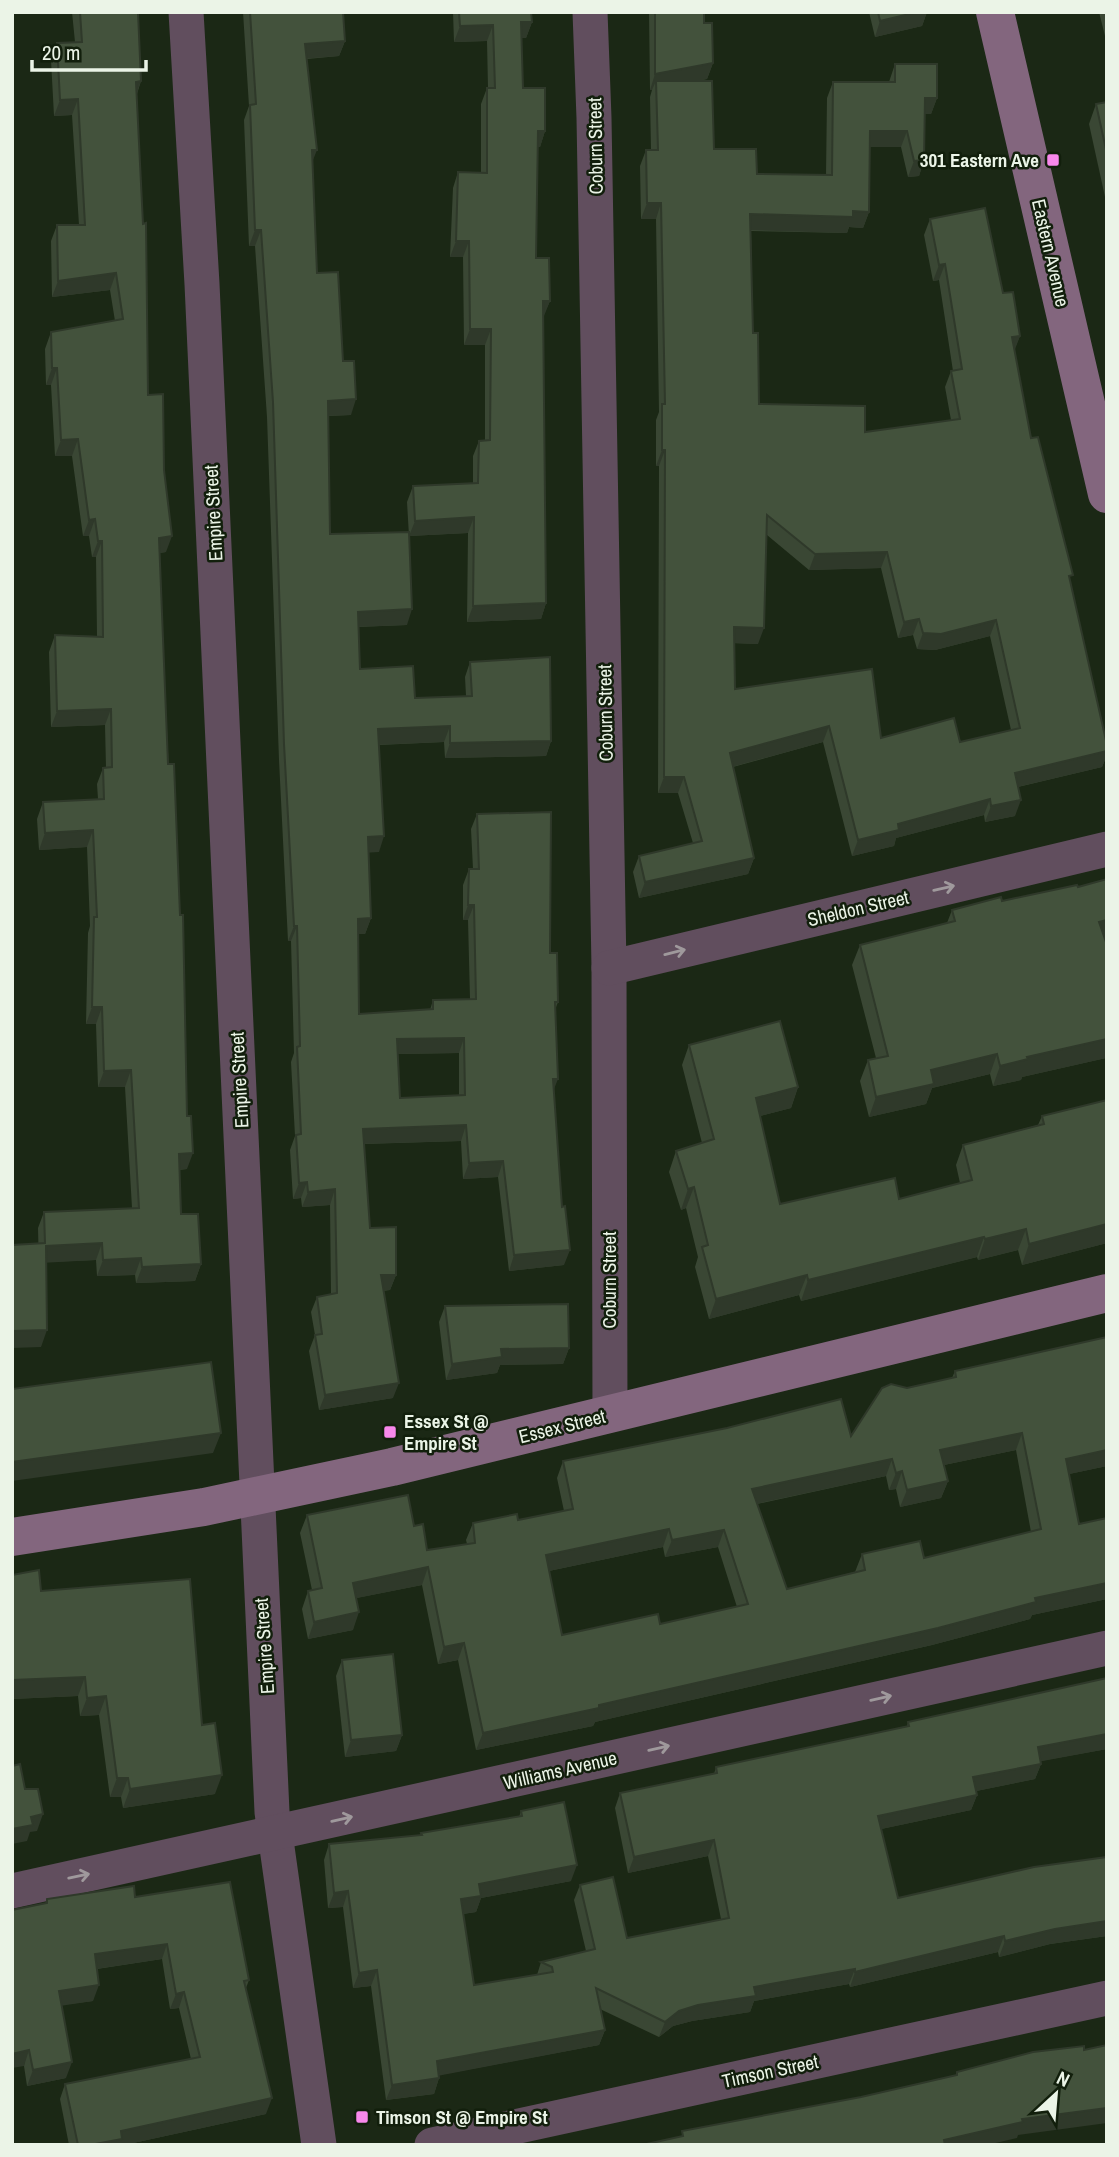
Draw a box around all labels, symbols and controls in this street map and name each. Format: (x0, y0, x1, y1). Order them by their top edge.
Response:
scale bar (32, 28, 145, 72)
text: 20 m (42, 38, 80, 67)
street label: Coburn Street (581, 97, 609, 195)
place label: 301 Eastern Ave (920, 147, 1039, 173)
marker: 301 Eastern Ave (1045, 152, 1061, 168)
street label: Eastern Avenue (1026, 197, 1076, 309)
street label: Empire Street (197, 464, 228, 562)
street label: Coburn Street (591, 664, 619, 762)
one-way arrow (932, 881, 955, 894)
street label: Sheldon Street (805, 884, 912, 932)
one-way arrow (663, 945, 686, 958)
street label: Empire Street (223, 1031, 254, 1129)
street label: Coburn Street (596, 1231, 622, 1329)
street label: Essex Street (516, 1403, 609, 1449)
place label: Essex St @ Empire St (404, 1408, 489, 1456)
marker: Essex St @ Empire St (382, 1424, 398, 1440)
street label: Empire Street (248, 1596, 280, 1695)
one-way arrow (869, 1691, 892, 1704)
one-way arrow (647, 1740, 670, 1754)
street label: Williams Avenue (501, 1744, 619, 1796)
one-way arrow (330, 1812, 353, 1825)
one-way arrow (67, 1869, 90, 1883)
street label: Timson Street (720, 2048, 821, 2094)
north arrow (1021, 2059, 1091, 2129)
text: N (1053, 2065, 1074, 2093)
place label: Timson St @ Empire St (376, 2104, 548, 2130)
marker: Timson St @ Empire St (354, 2109, 370, 2125)

